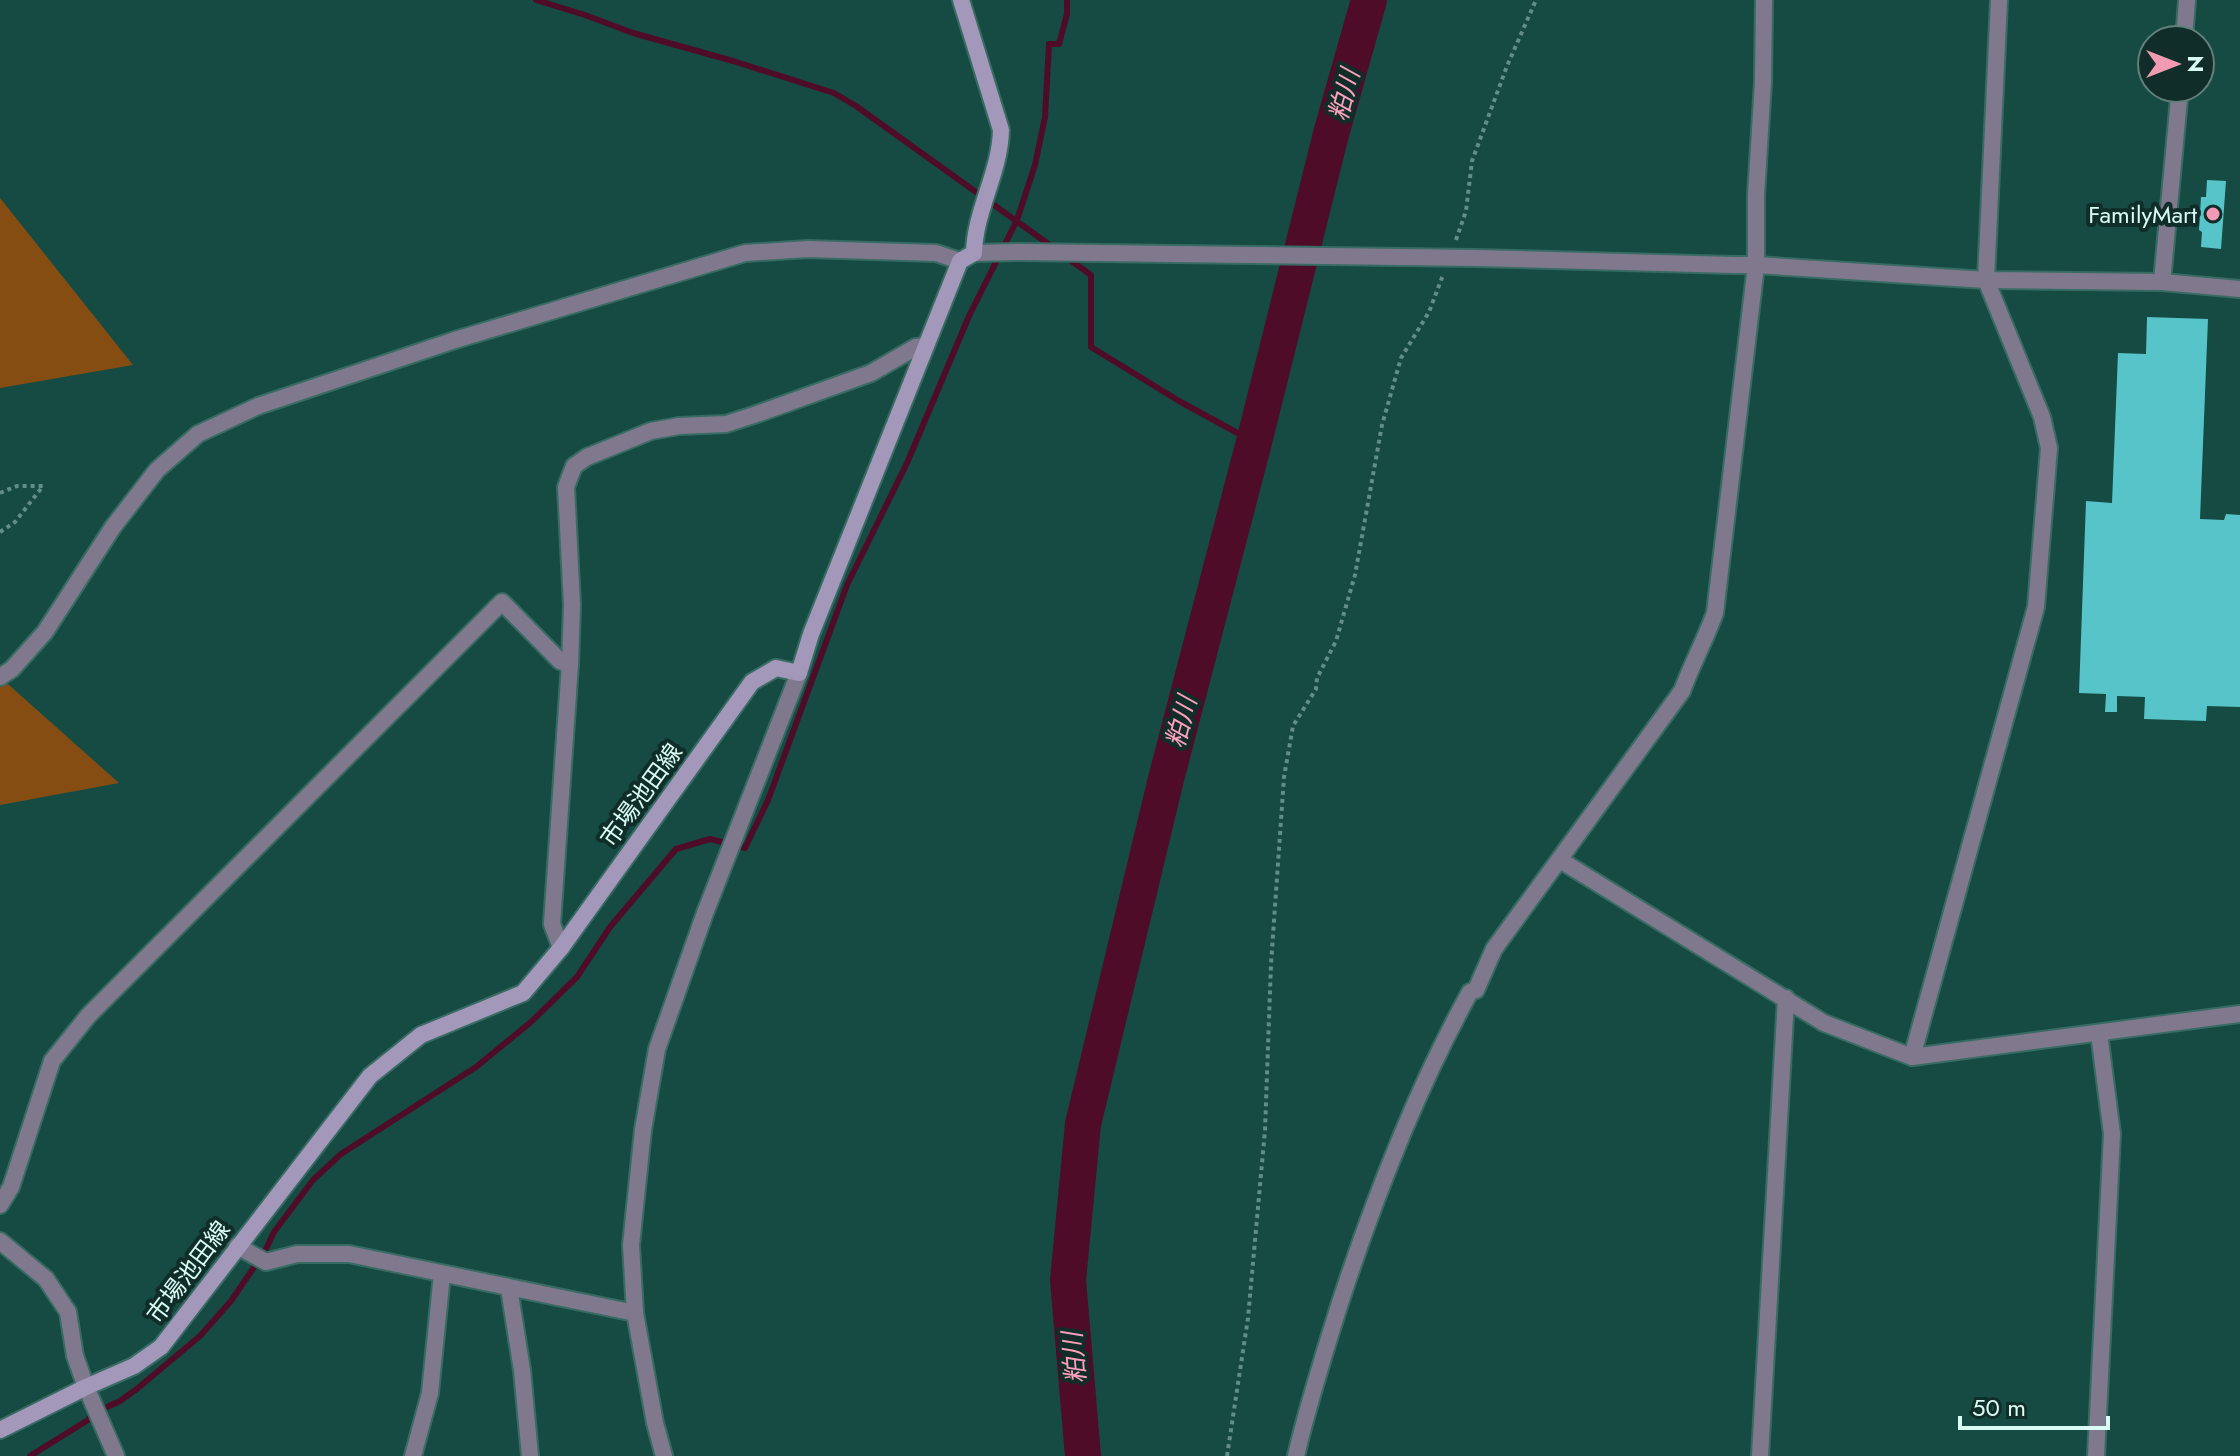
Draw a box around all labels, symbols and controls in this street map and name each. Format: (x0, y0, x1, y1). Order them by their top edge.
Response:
north arrow (2136, 24, 2216, 104)
text: N (2180, 55, 2212, 73)
water label: 粕川 (1319, 62, 1370, 125)
place label: FamilyMart (2088, 197, 2197, 232)
marker: FamilyMart (2204, 205, 2222, 223)
water label: 粕川 (1156, 689, 1207, 752)
street label: 市場池田線 (592, 736, 690, 854)
street label: 市場池田線 (138, 1214, 238, 1330)
water label: 粕川 (1053, 1327, 1095, 1386)
scale bar (1960, 1380, 2108, 1430)
text: 50 m (1972, 1390, 2026, 1425)

